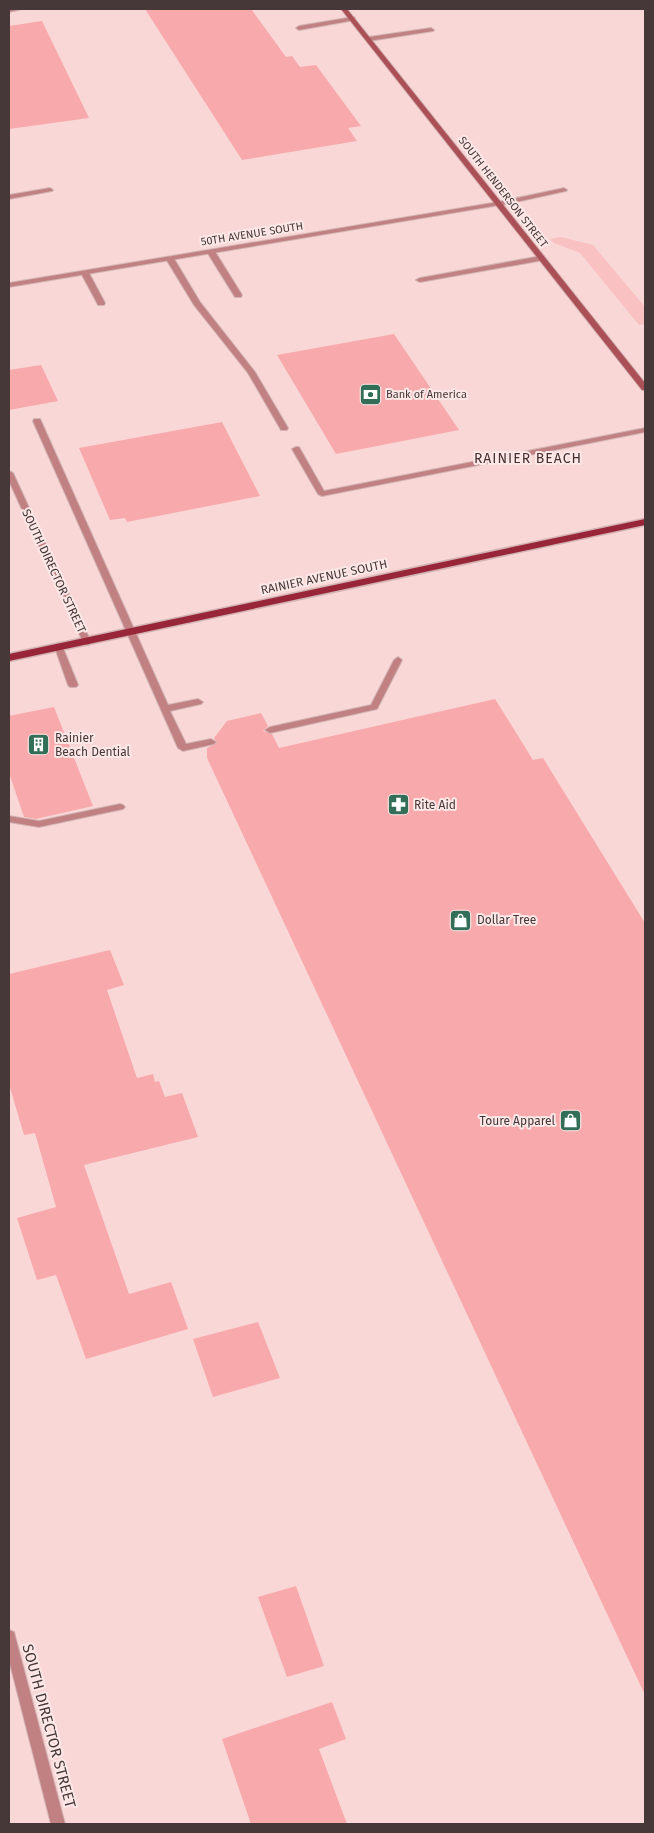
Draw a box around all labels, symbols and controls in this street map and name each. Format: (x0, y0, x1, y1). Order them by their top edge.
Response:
street label: SOUTH HENDERSON STREET (456, 134, 550, 250)
street label: 50TH AVENUE SOUTH (200, 220, 304, 248)
bank icon: Bank of America (358, 382, 382, 406)
place label: Bank of America (386, 388, 467, 401)
district label: RAINIER BEACH (474, 450, 582, 467)
street label: SOUTH DIRECTOR STREET (19, 507, 89, 636)
street label: RAINIER AVENUE SOUTH (259, 557, 389, 597)
place label: Rainier Beach Dential (55, 731, 131, 759)
building icon: Rainier Beach Dential (27, 733, 51, 757)
pharmacy icon: Rite Aid (386, 793, 410, 817)
place label: Rite Aid (414, 798, 456, 812)
shop icon: Dollar Tree (449, 908, 473, 932)
place label: Dollar Tree (477, 913, 536, 927)
shop icon: Toure Apparel (559, 1109, 583, 1133)
place label: Toure Apparel (480, 1114, 555, 1128)
street label: SOUTH DIRECTOR STREET (18, 1642, 80, 1810)

